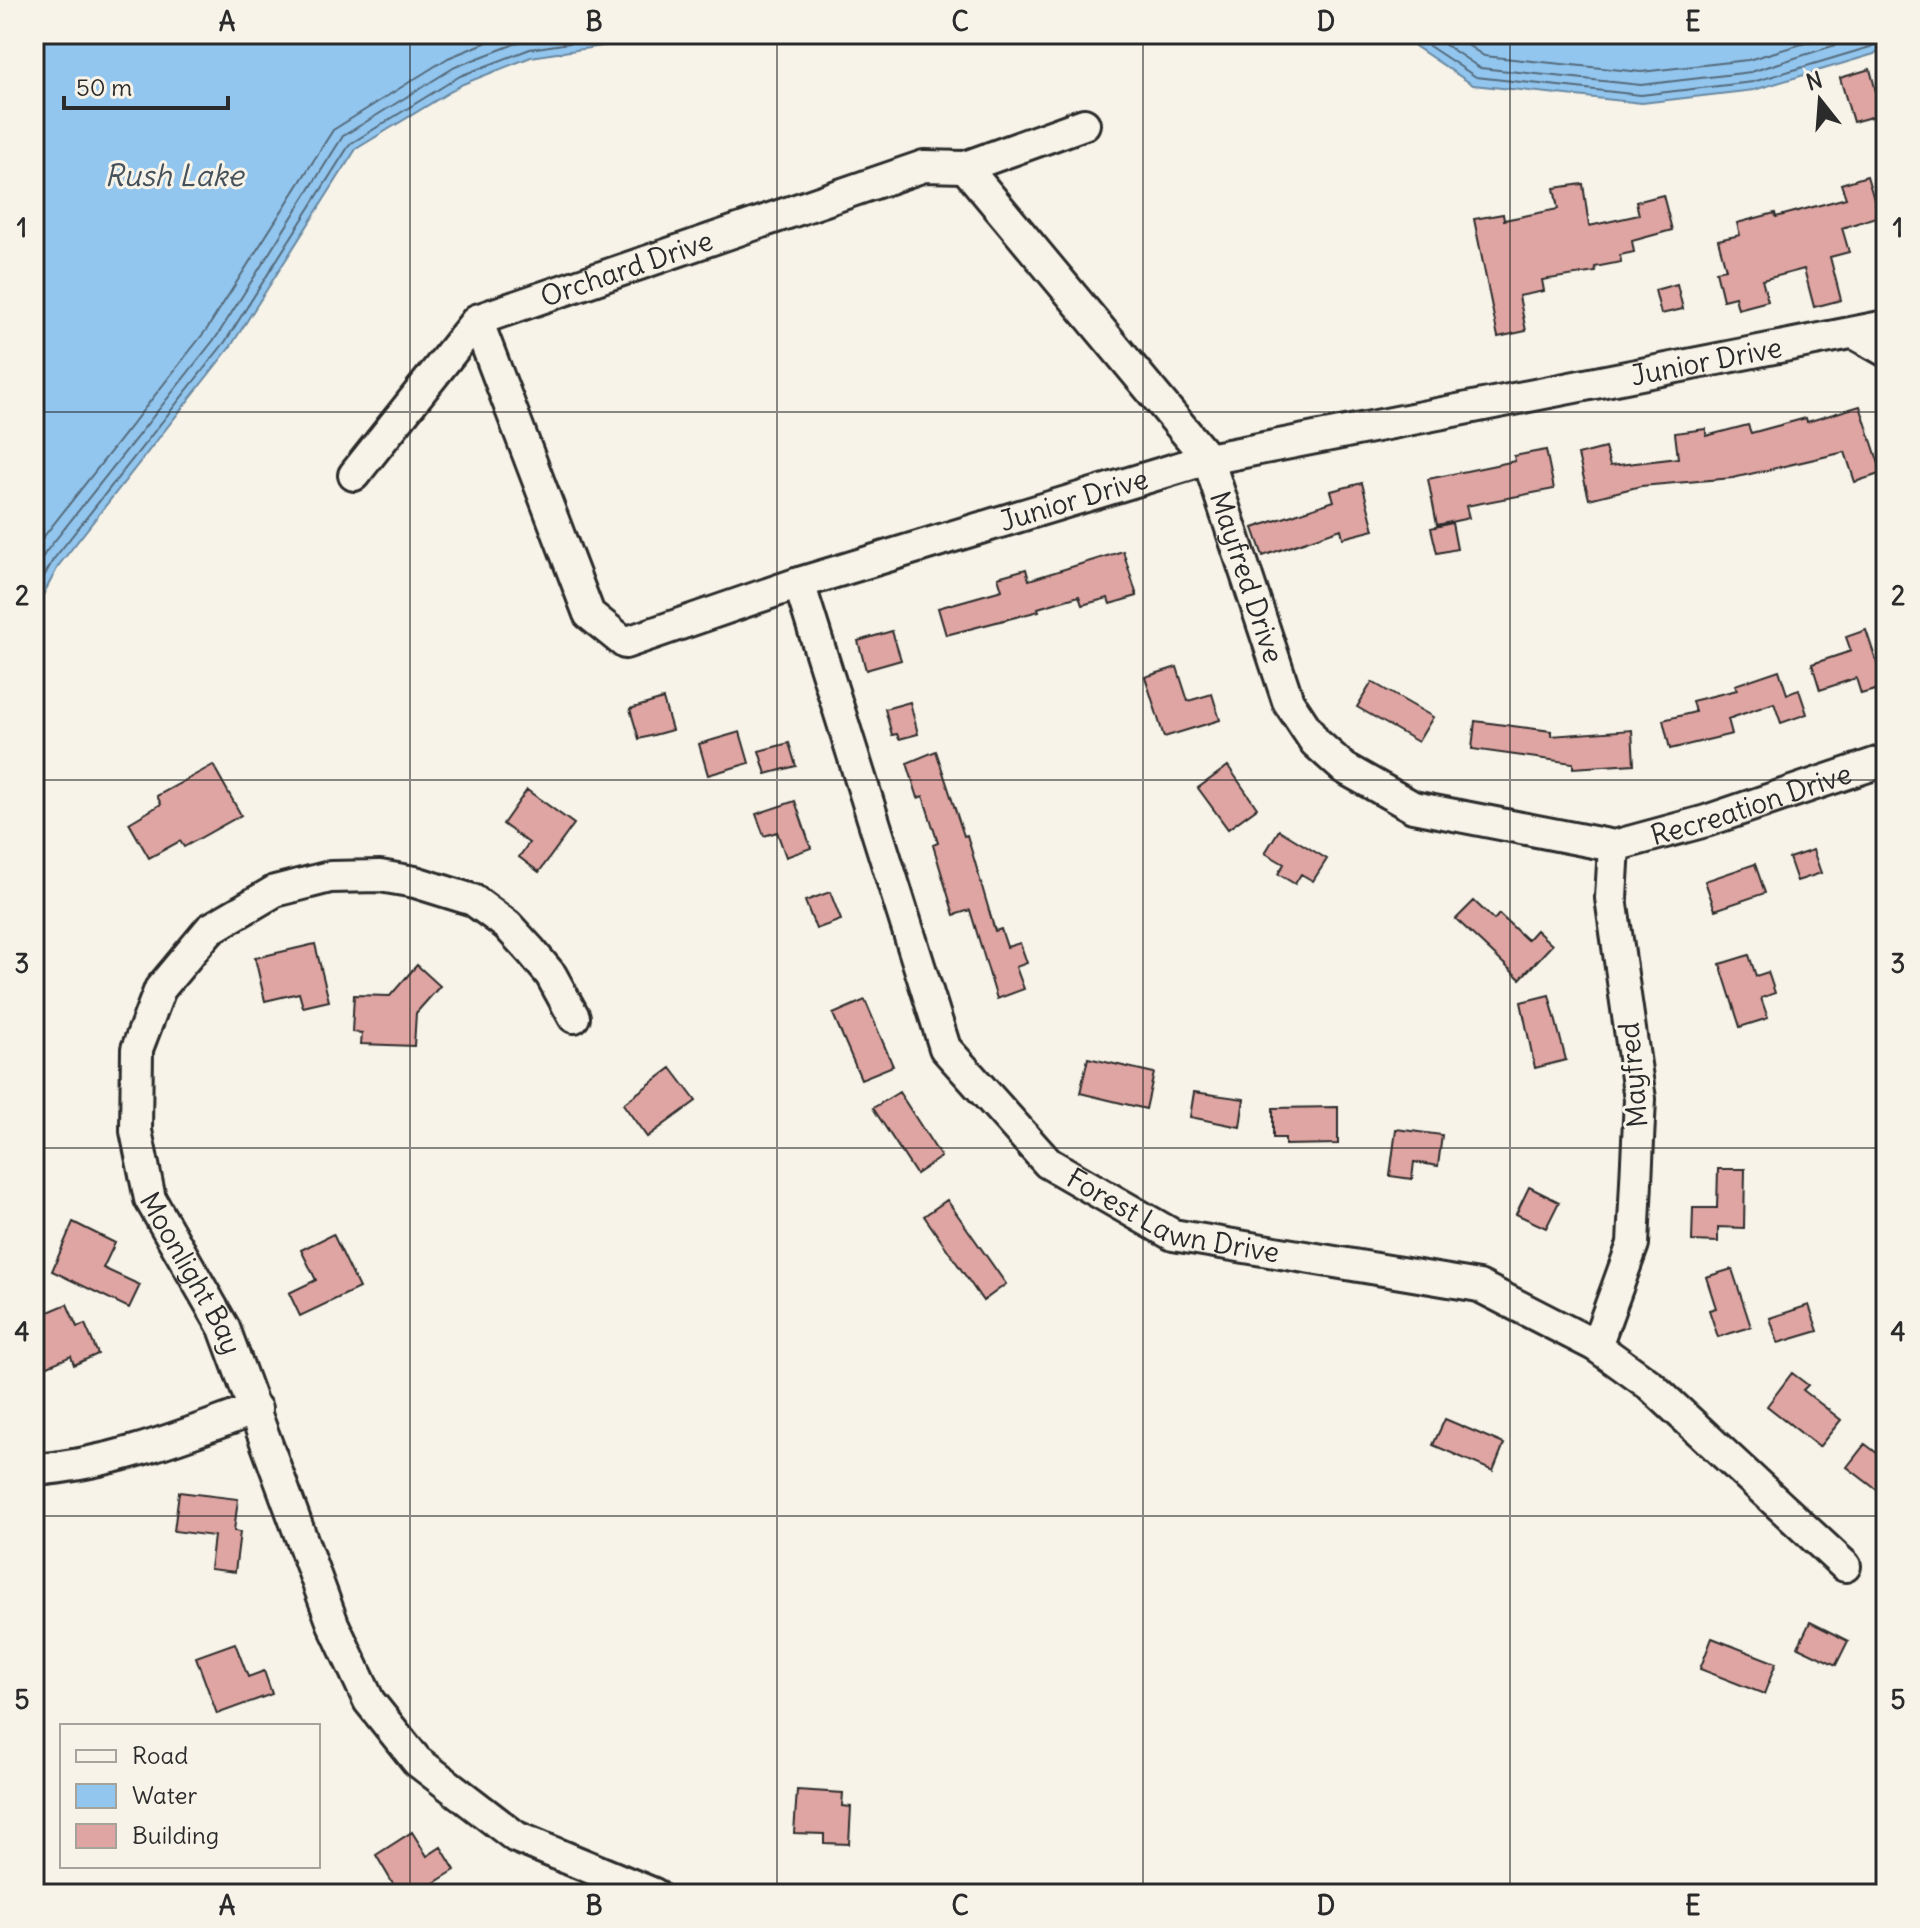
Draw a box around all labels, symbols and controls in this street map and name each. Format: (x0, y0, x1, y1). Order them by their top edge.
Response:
text: A (219, 5, 236, 38)
text: B (585, 5, 603, 38)
text: C (951, 5, 969, 38)
text: D (1317, 5, 1335, 38)
text: E (1685, 5, 1701, 38)
scale bar (64, 60, 228, 110)
north arrow (1780, 60, 1860, 140)
text: N (1803, 65, 1826, 96)
text: 50 m (76, 72, 132, 102)
water label: Rush Lake (105, 156, 245, 194)
text: 1 (17, 211, 27, 244)
text: 1 (1893, 211, 1903, 244)
street label: Orchard Drive (536, 222, 717, 315)
street label: Junior Drive (1628, 329, 1785, 394)
street label: Junior Drive (995, 460, 1152, 539)
street label: Mayfred Drive (1202, 486, 1292, 667)
text: 2 (15, 579, 29, 612)
text: 2 (1891, 579, 1905, 612)
street label: Recreation Drive (1647, 755, 1856, 853)
text: 3 (15, 947, 29, 980)
text: 3 (1891, 947, 1905, 980)
street label: Mayfred (1610, 1021, 1656, 1129)
street label: Forest Lawn Drive (1060, 1160, 1282, 1270)
street label: Moonlight Bay (132, 1186, 250, 1359)
text: 4 (14, 1315, 30, 1348)
text: 4 (1890, 1315, 1906, 1348)
text: 5 (15, 1683, 30, 1716)
text: 5 (1891, 1683, 1906, 1716)
legend (60, 1724, 320, 1868)
text: Road (132, 1740, 188, 1770)
text: Water (132, 1780, 197, 1810)
text: Building (132, 1820, 219, 1850)
text: A (219, 1889, 236, 1922)
text: B (585, 1889, 603, 1922)
text: C (951, 1889, 969, 1922)
text: D (1317, 1889, 1335, 1922)
text: E (1685, 1889, 1701, 1922)

